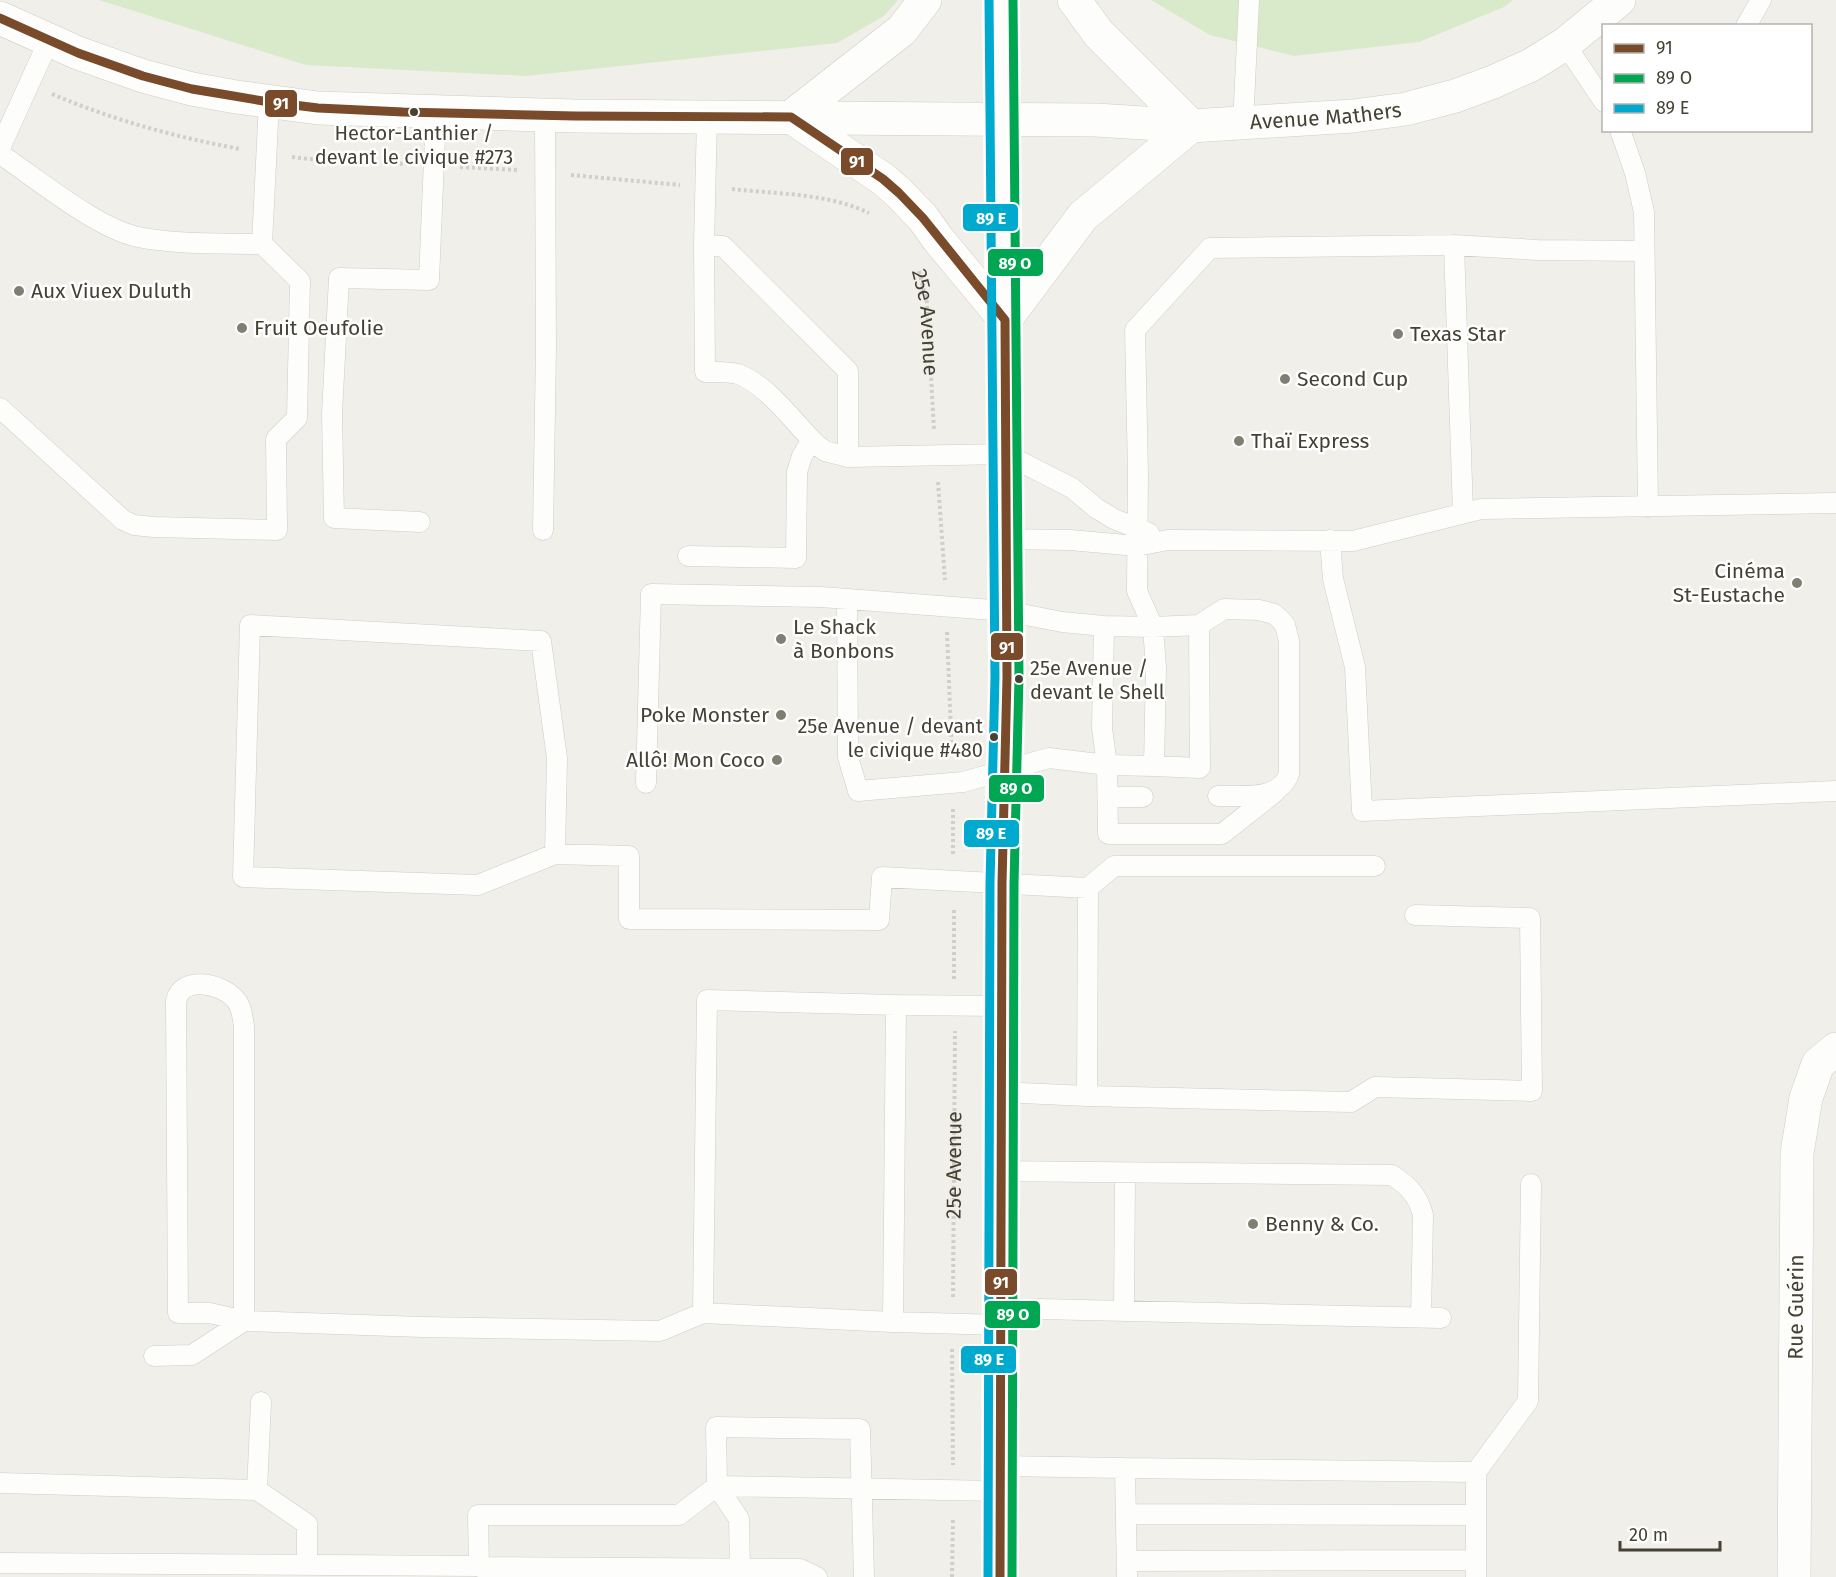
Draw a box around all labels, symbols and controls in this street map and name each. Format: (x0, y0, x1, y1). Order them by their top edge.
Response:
legend (1602, 24, 1812, 132)
text: 91 (1656, 37, 1673, 59)
text: 89 O (1656, 67, 1692, 89)
line badge: 91 (264, 89, 298, 118)
text: 91 (273, 94, 289, 113)
street label: Avenue Mathers (1249, 97, 1403, 135)
text: 89 E (1656, 97, 1689, 119)
marker: Hector-Lanthier / devant le civique #273 (408, 106, 420, 118)
place label: Hector-Lanthier / devant le civique #273 (315, 121, 513, 169)
line badge: 91 (840, 147, 874, 176)
text: 91 (849, 152, 865, 171)
line badge: 89 E (962, 203, 1019, 232)
text: 89 E (976, 209, 1006, 228)
line badge: 89 O (987, 248, 1044, 277)
text: 89 O (999, 254, 1031, 273)
street label: 25e Avenue (906, 266, 944, 376)
place label: Aux Viuex Duluth (31, 278, 192, 304)
marker: Aux Viuex Duluth (12, 284, 26, 298)
place label: Fruit Oeufolie (254, 315, 384, 341)
marker: Fruit Oeufolie (235, 321, 249, 335)
place label: Texas Star (1410, 321, 1506, 347)
marker: Texas Star (1391, 327, 1405, 341)
place label: Second Cup (1297, 366, 1408, 392)
marker: Second Cup (1278, 372, 1292, 386)
place label: Thaï Express (1251, 428, 1369, 454)
marker: Thaï Express (1232, 434, 1246, 448)
place label: Cinéma St-Eustache (1673, 558, 1785, 608)
marker: Cinéma St-Eustache (1790, 576, 1804, 590)
place label: Le Shack à Bonbons (793, 614, 894, 664)
marker: Le Shack à Bonbons (774, 632, 788, 646)
line badge: 91 (990, 632, 1024, 661)
text: 91 (999, 638, 1015, 657)
place label: 25e Avenue / devant le Shell (1030, 656, 1165, 704)
marker: 25e Avenue / devant le Shell (1013, 673, 1025, 685)
place label: Poke Monster (640, 702, 769, 728)
marker: Poke Monster (774, 708, 788, 722)
place label: 25e Avenue / devant le civique #480 (797, 714, 984, 762)
marker: 25e Avenue / devant le civique #480 (988, 731, 1000, 743)
place label: Allô! Mon Coco (626, 747, 765, 773)
marker: Allô! Mon Coco (770, 753, 784, 767)
line badge: 89 O (988, 774, 1045, 803)
text: 89 O (1000, 779, 1032, 798)
line badge: 89 E (963, 819, 1020, 848)
text: 89 E (976, 824, 1006, 843)
street label: 25e Avenue (941, 1111, 967, 1219)
place label: Benny & Co. (1265, 1211, 1379, 1237)
marker: Benny & Co. (1246, 1217, 1260, 1231)
street label: Rue Guérin (1783, 1254, 1809, 1360)
line badge: 91 (984, 1268, 1018, 1296)
text: 91 (993, 1273, 1009, 1292)
line badge: 89 O (984, 1300, 1041, 1329)
text: 89 O (997, 1305, 1029, 1324)
line badge: 89 E (960, 1345, 1017, 1374)
text: 89 E (974, 1350, 1004, 1369)
scale bar (1620, 1514, 1720, 1552)
text: 20 m (1629, 1524, 1668, 1546)

